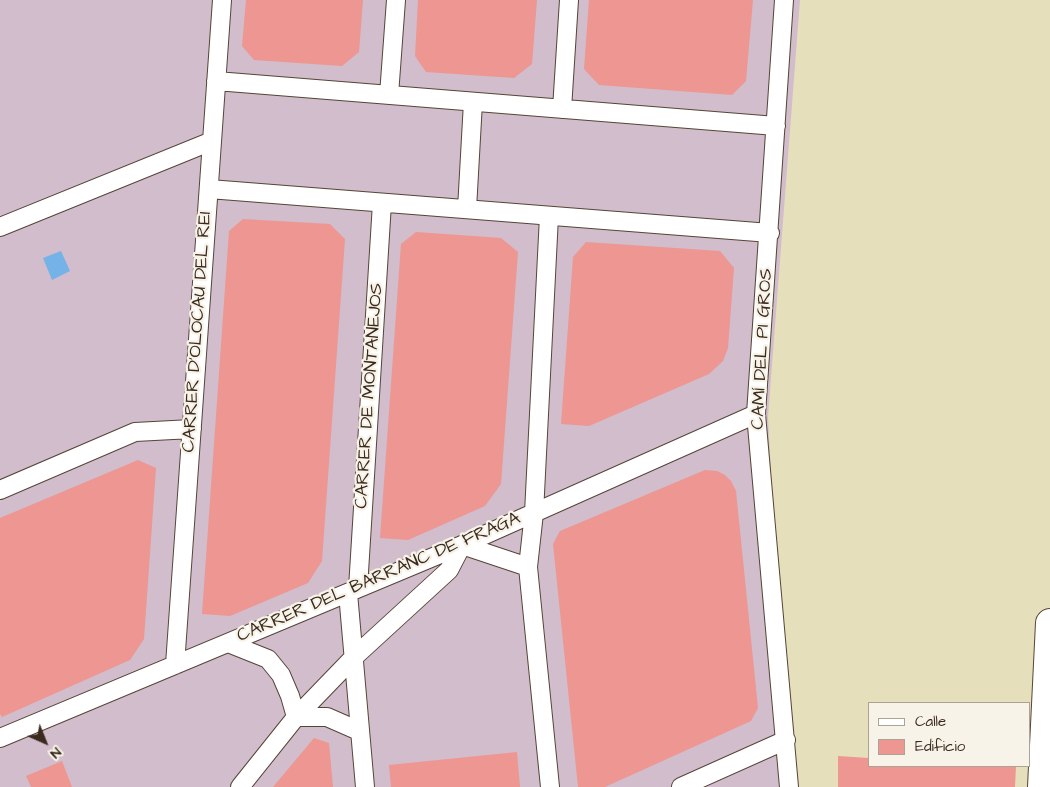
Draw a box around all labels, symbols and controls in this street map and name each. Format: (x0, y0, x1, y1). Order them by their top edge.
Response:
street label: CARRER D'OLOCAU DEL REI (179, 211, 217, 453)
street label: CAMÍ DEL PI GROS (748, 268, 778, 430)
street label: CARRER DE MONTANEJOS (351, 282, 389, 510)
street label: CARRER DEL BARRANC DE FRAGA (234, 508, 524, 648)
legend (868, 702, 1030, 767)
text: Calle (915, 711, 946, 732)
north arrow (20, 717, 70, 767)
text: Edificio (915, 736, 965, 757)
text: N (45, 743, 66, 763)

